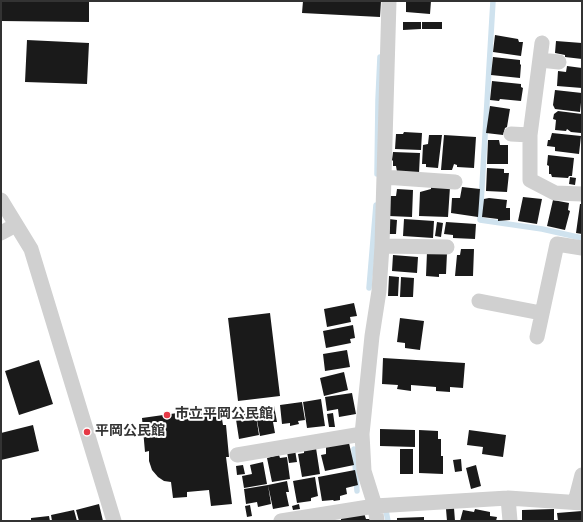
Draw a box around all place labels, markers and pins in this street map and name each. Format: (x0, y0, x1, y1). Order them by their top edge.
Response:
place label: 市立平岡公民館 (175, 407, 273, 423)
marker: 市立平岡公民館 (162, 410, 172, 420)
place label: 平岡公民館 (95, 424, 165, 440)
marker: 平岡公民館 (82, 427, 92, 437)

